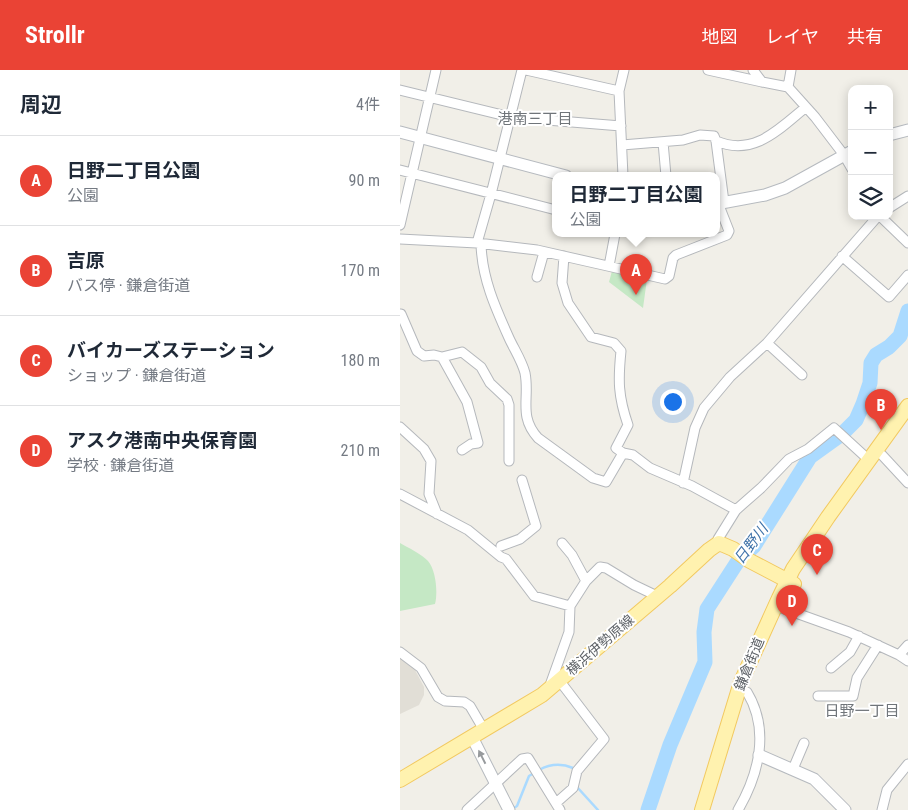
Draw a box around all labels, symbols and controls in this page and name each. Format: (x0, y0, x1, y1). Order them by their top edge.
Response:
text: Strollr (25, 21, 85, 49)
text: 地図 (702, 26, 738, 47)
text: レイヤ (766, 26, 819, 47)
text: 共有 (847, 26, 883, 47)
map controls (848, 85, 893, 220)
button: + (848, 85, 893, 130)
text: 周辺 (20, 93, 62, 117)
text: 4件 (356, 95, 380, 114)
district label: 港南三丁目 (497, 110, 573, 128)
button: − (848, 130, 893, 175)
text: 日野二丁目公園 (67, 159, 200, 182)
text: A (31, 171, 41, 190)
text: 90 m (348, 171, 380, 190)
popup (552, 172, 720, 237)
button: layers (848, 175, 893, 220)
text: 日野二丁目公園 (569, 183, 703, 206)
text: 公園 (67, 186, 99, 205)
text: 公園 (569, 210, 602, 229)
text: 吉原 (67, 249, 105, 272)
pin: A (620, 254, 652, 295)
text: B (32, 261, 40, 280)
text: 170 m (341, 261, 380, 280)
text: バス停 · 鎌倉街道 (67, 276, 190, 295)
text: バイカーズステーション (67, 339, 275, 362)
text: C (31, 351, 41, 370)
text: 180 m (341, 351, 380, 370)
text: ショップ · 鎌倉街道 (67, 366, 206, 385)
your location (660, 389, 686, 415)
pin: B (865, 389, 897, 430)
text: アスク港南中央保育園 (67, 429, 257, 452)
text: D (31, 441, 41, 460)
text: 210 m (341, 441, 380, 460)
text: 学校 · 鎌倉街道 (67, 456, 174, 475)
water label: 日野川 (730, 519, 773, 567)
pin: C (801, 534, 833, 575)
pin: D (776, 585, 808, 626)
street label: 横浜伊勢原線 (563, 611, 637, 679)
street label: 鎌倉街道 (731, 635, 767, 693)
district label: 日野一丁目 (824, 702, 900, 720)
one-way arrow (478, 750, 486, 764)

